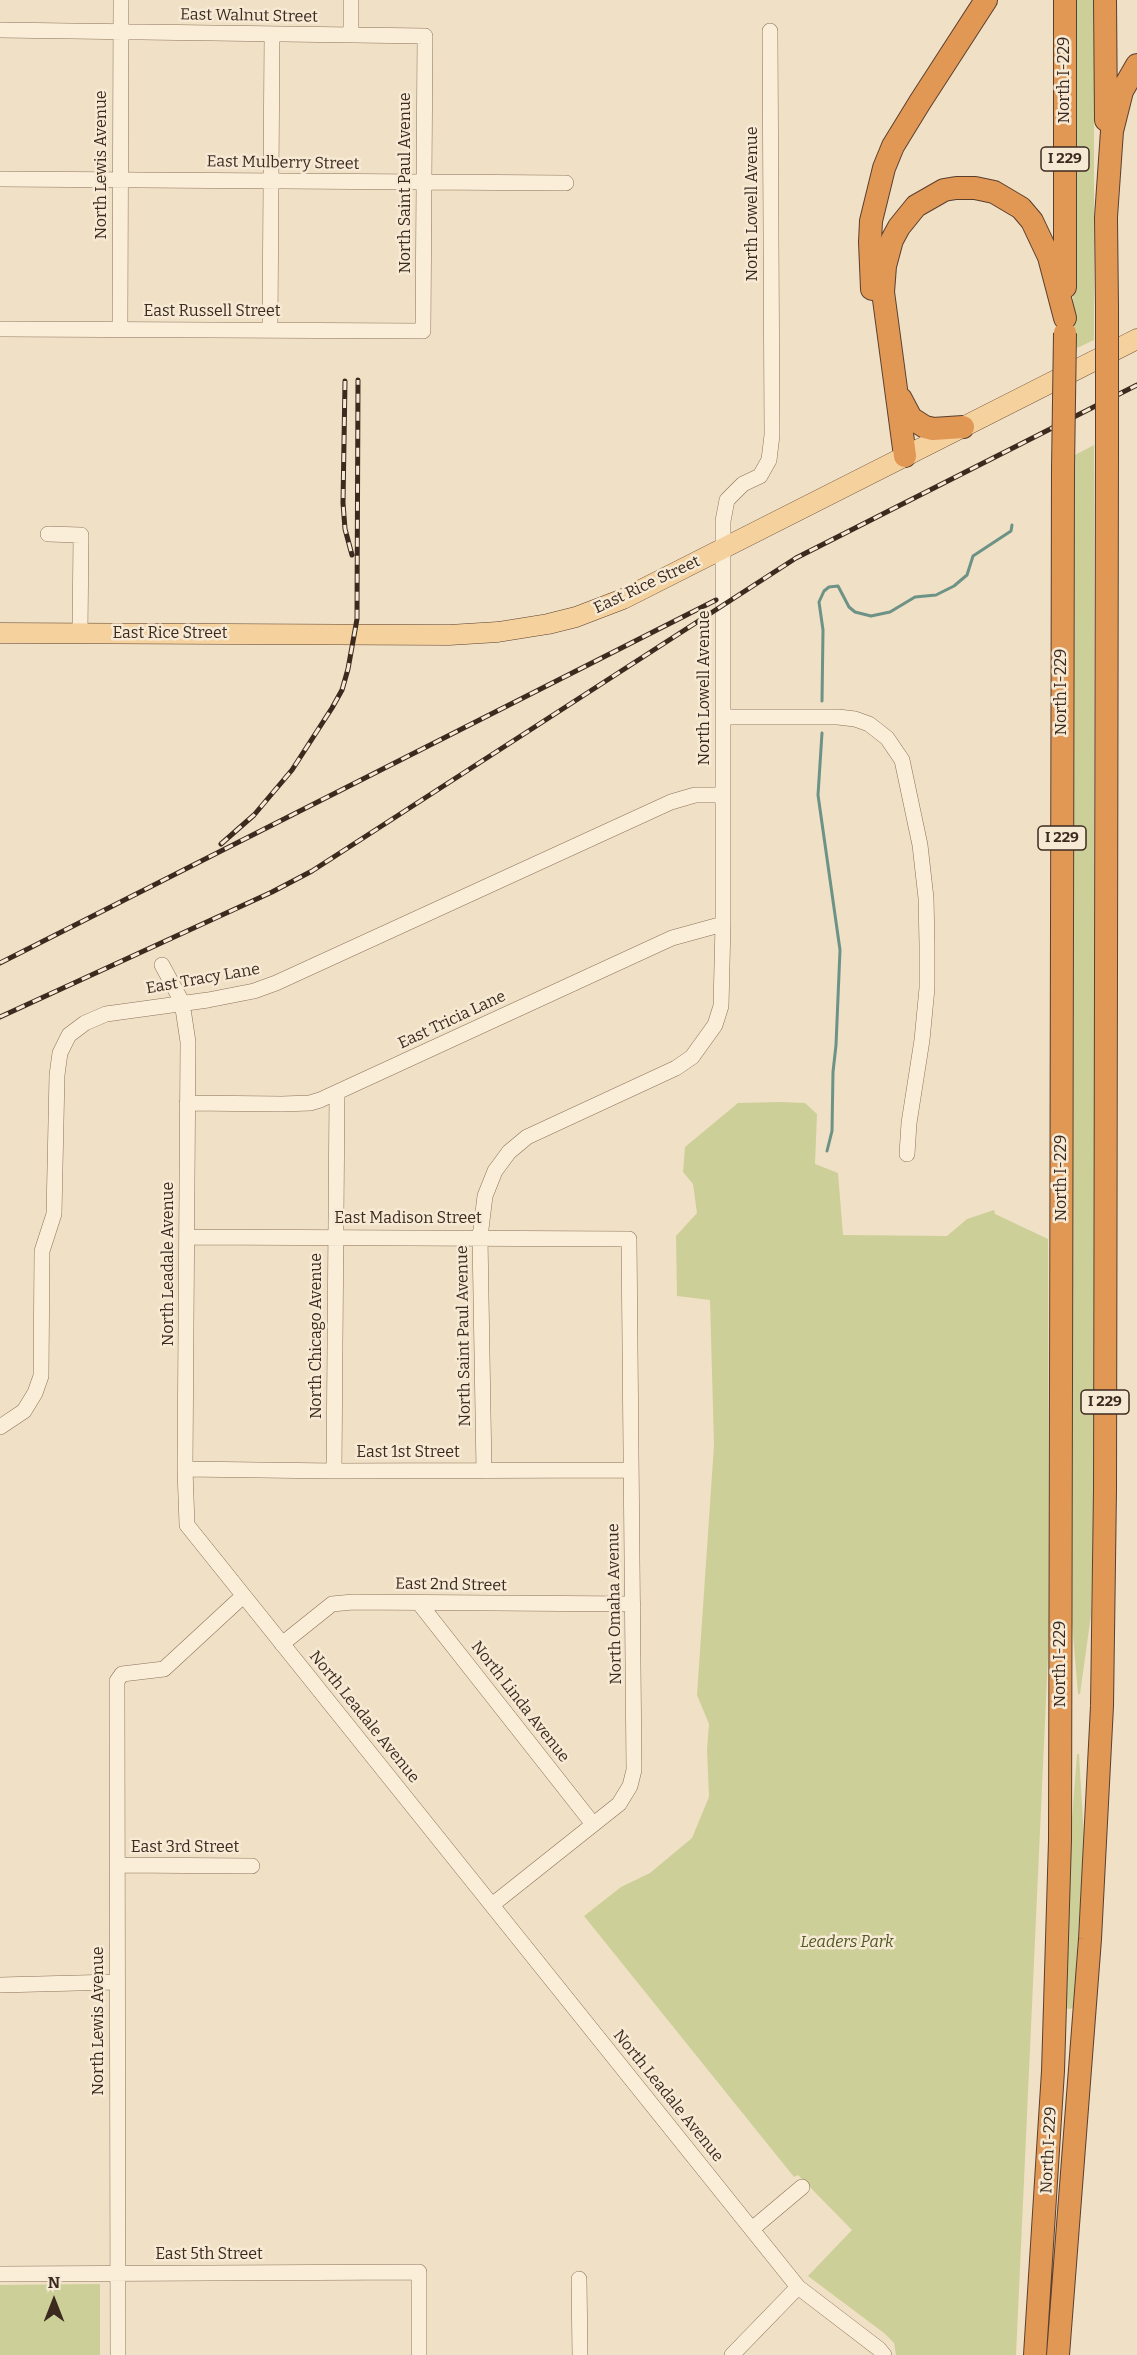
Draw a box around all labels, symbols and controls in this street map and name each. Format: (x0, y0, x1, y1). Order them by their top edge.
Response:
street label: East Walnut Street (180, 5, 318, 27)
street label: North I-229 (1055, 37, 1075, 123)
street label: North Lewis Avenue (92, 90, 112, 240)
street label: North Saint Paul Avenue (396, 92, 416, 274)
street label: North Lowell Avenue (743, 127, 763, 281)
road number: I 229 (1041, 147, 1089, 171)
street label: East Mulberry Street (206, 152, 360, 174)
street label: East Russell Street (144, 302, 280, 322)
street label: East Rice Street (591, 552, 703, 618)
street label: North Lowell Avenue (695, 611, 715, 765)
street label: East Rice Street (112, 624, 228, 644)
street label: North I-229 (1052, 649, 1072, 735)
road number: I 229 (1038, 826, 1086, 850)
street label: East Tracy Lane (145, 960, 261, 998)
street label: East Tricia Lane (395, 987, 509, 1053)
street label: North I-229 (1052, 1135, 1072, 1221)
street label: North Leadale Avenue (159, 1182, 179, 1346)
street label: East Madison Street (334, 1209, 482, 1229)
street label: North Saint Paul Avenue (453, 1245, 475, 1427)
street label: North Chicago Avenue (307, 1253, 327, 1419)
road number: I 229 (1081, 1390, 1129, 1414)
street label: East 1st Street (356, 1443, 460, 1463)
street label: North Omaha Avenue (604, 1523, 626, 1685)
street label: East 2nd Street (395, 1574, 507, 1596)
street label: North I-229 (1051, 1621, 1071, 1707)
street label: North Linda Avenue (467, 1638, 573, 1766)
street label: North Leadale Avenue (305, 1647, 423, 1787)
street label: East 3rd Street (131, 1838, 239, 1858)
park label: Leaders Park (800, 1933, 894, 1953)
street label: North Lewis Avenue (89, 1946, 109, 2096)
street label: North Leadale Avenue (609, 2026, 727, 2166)
street label: North I-229 (1037, 2106, 1061, 2194)
street label: East 5th Street (155, 2245, 263, 2265)
north arrow (24, 2271, 84, 2331)
text: N (48, 2273, 60, 2292)

